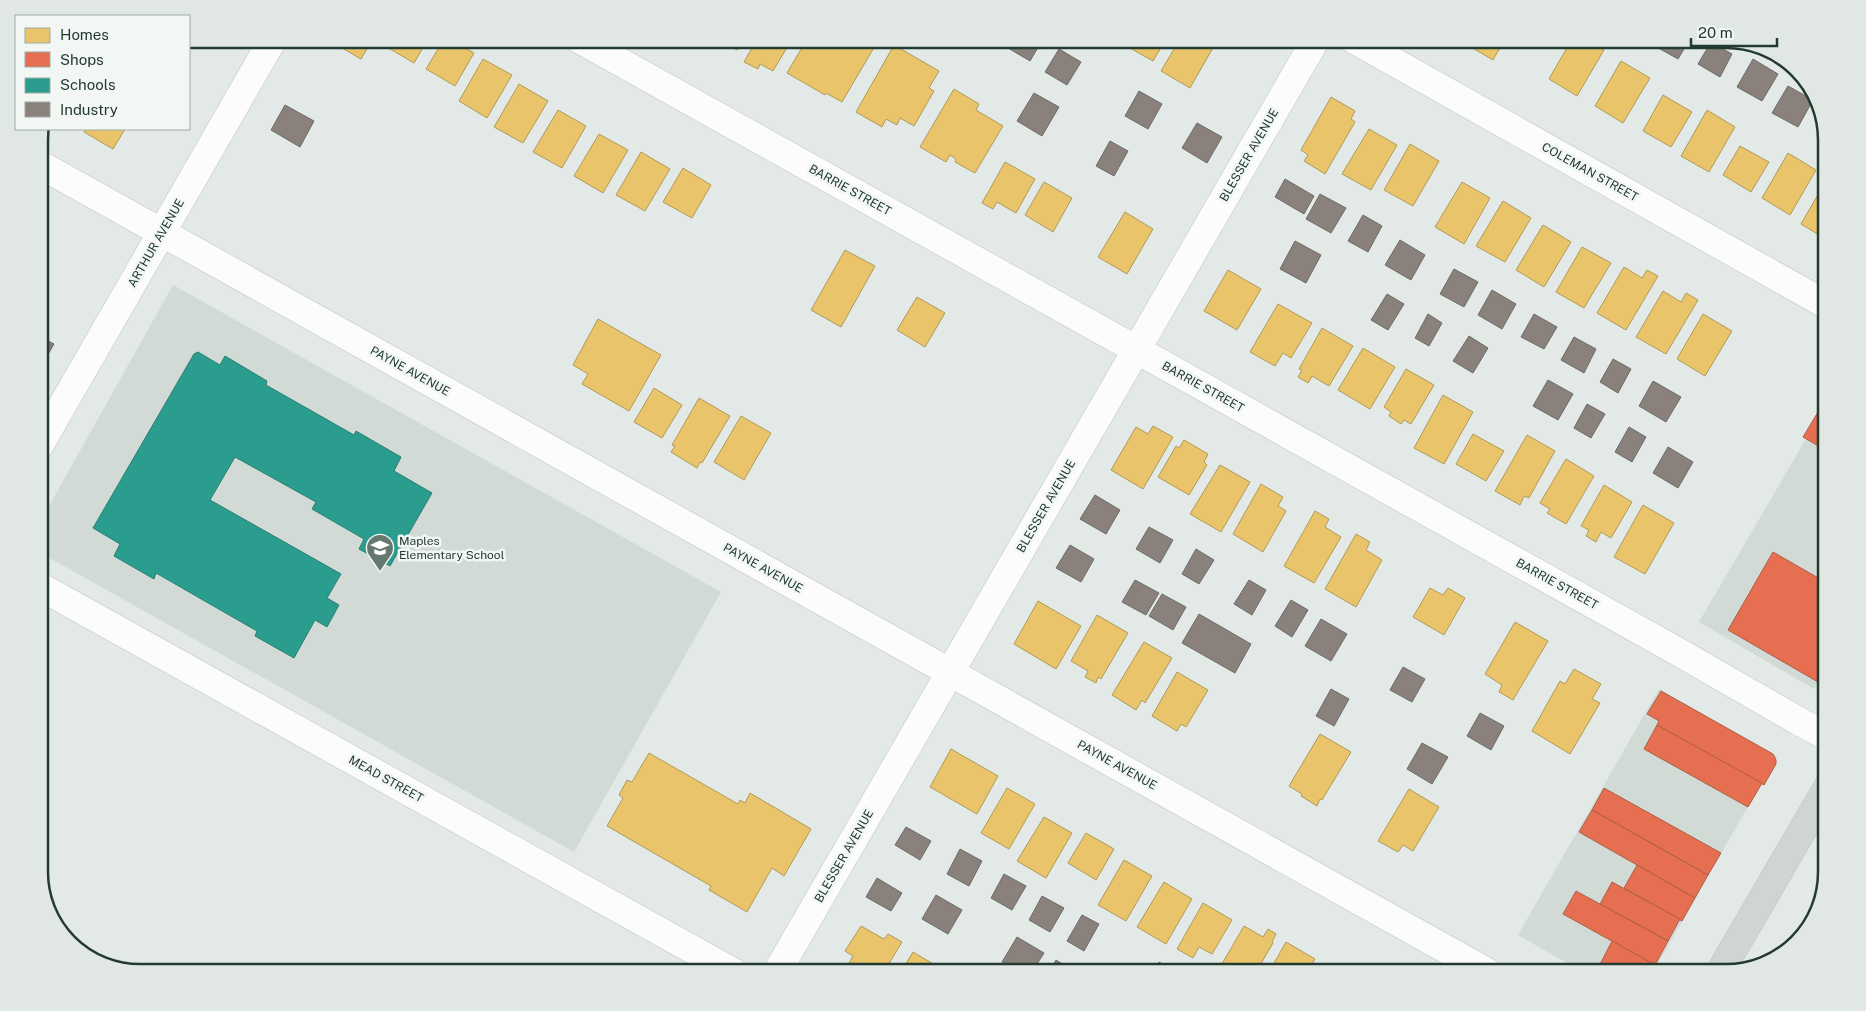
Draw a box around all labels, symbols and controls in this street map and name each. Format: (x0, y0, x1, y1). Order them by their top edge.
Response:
legend (15, 15, 190, 130)
scale bar (1691, 15, 1777, 47)
text: 20 m (1698, 24, 1733, 41)
text: Homes (60, 26, 109, 43)
text: Shops (60, 51, 104, 68)
text: Schools (60, 76, 116, 93)
text: Industry (60, 101, 118, 118)
street label: BLESSER AVENUE (1217, 106, 1281, 204)
street label: COLEMAN STREET (1539, 140, 1641, 204)
street label: BARRIE STREET (806, 162, 894, 218)
street label: ARTHUR AVENUE (125, 196, 187, 290)
street label: PAYNE AVENUE (368, 343, 452, 399)
street label: BARRIE STREET (1159, 359, 1247, 415)
street label: BLESSER AVENUE (1014, 457, 1078, 555)
school or university icon: Maples Elementary School (365, 533, 395, 572)
place label: Maples Elementary School (399, 534, 505, 562)
street label: PAYNE AVENUE (721, 540, 805, 596)
street label: BARRIE STREET (1513, 556, 1601, 612)
street label: PAYNE AVENUE (1075, 737, 1159, 793)
street label: MEAD STREET (346, 753, 426, 805)
street label: BLESSER AVENUE (812, 807, 876, 905)

